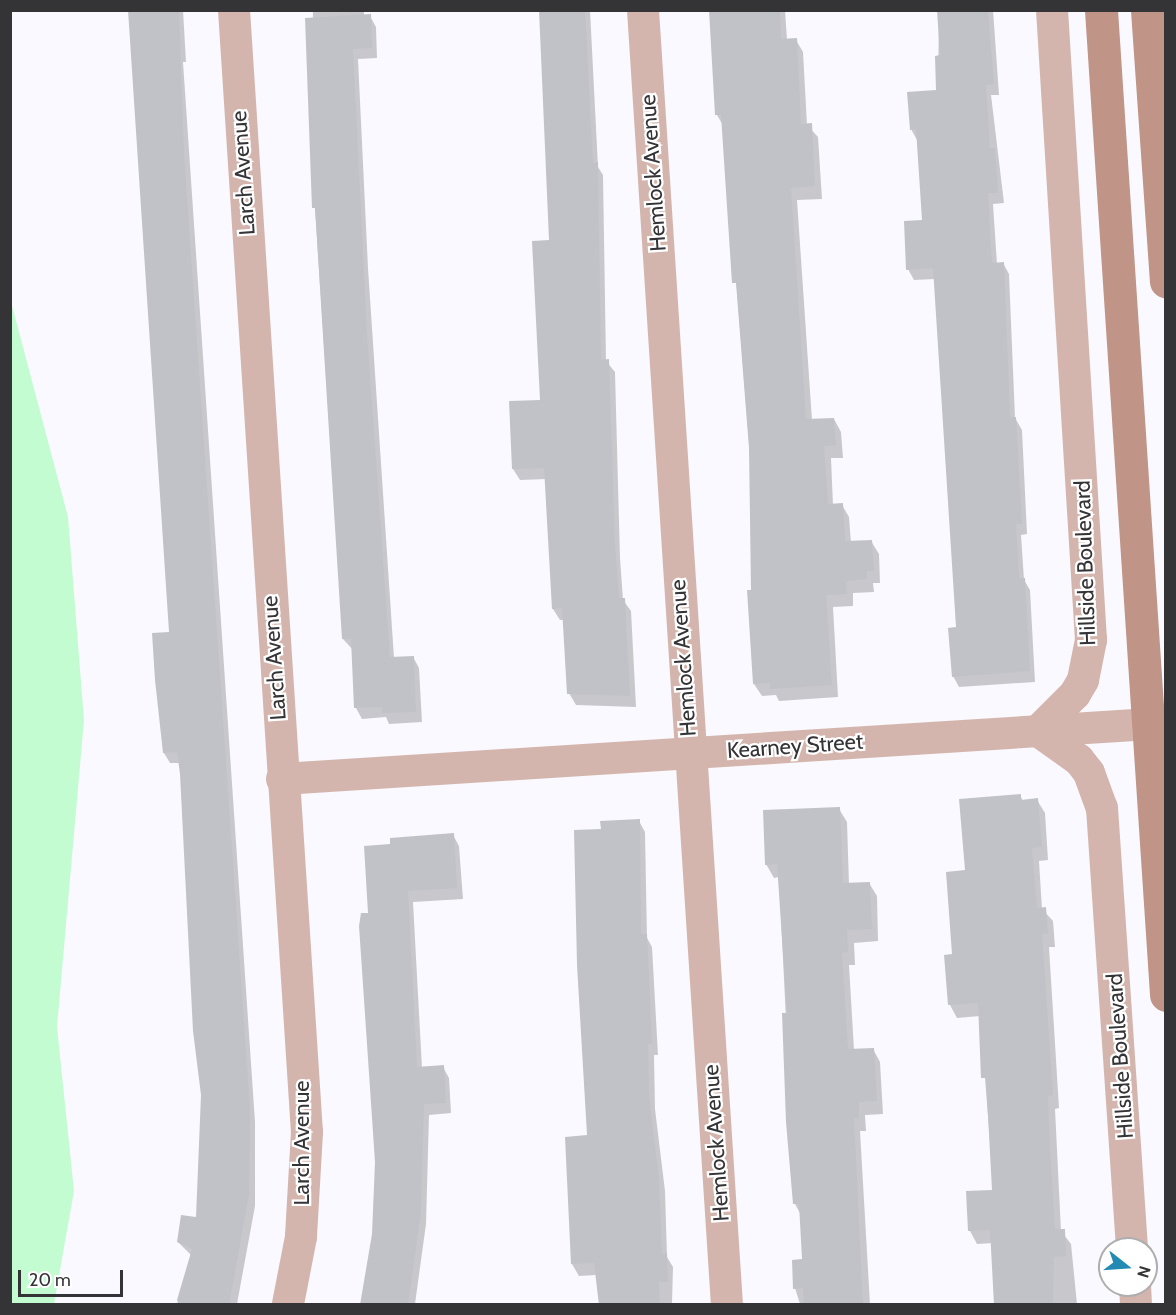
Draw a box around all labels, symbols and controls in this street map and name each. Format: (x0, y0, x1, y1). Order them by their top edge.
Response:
street label: Hemlock Avenue (634, 94, 672, 252)
street label: Larch Avenue (225, 110, 261, 236)
street label: Hillside Boulevard (1069, 480, 1101, 646)
street label: Hemlock Avenue (664, 579, 702, 737)
street label: Larch Avenue (256, 595, 292, 721)
street label: Kearney Street (726, 728, 864, 764)
street label: Hillside Boulevard (1101, 972, 1139, 1140)
street label: Hemlock Avenue (697, 1064, 735, 1222)
street label: Larch Avenue (289, 1081, 315, 1205)
north arrow (1098, 1237, 1158, 1297)
scale bar (21, 1258, 126, 1296)
text: N (1133, 1264, 1155, 1280)
text: 20 m (29, 1269, 71, 1291)

